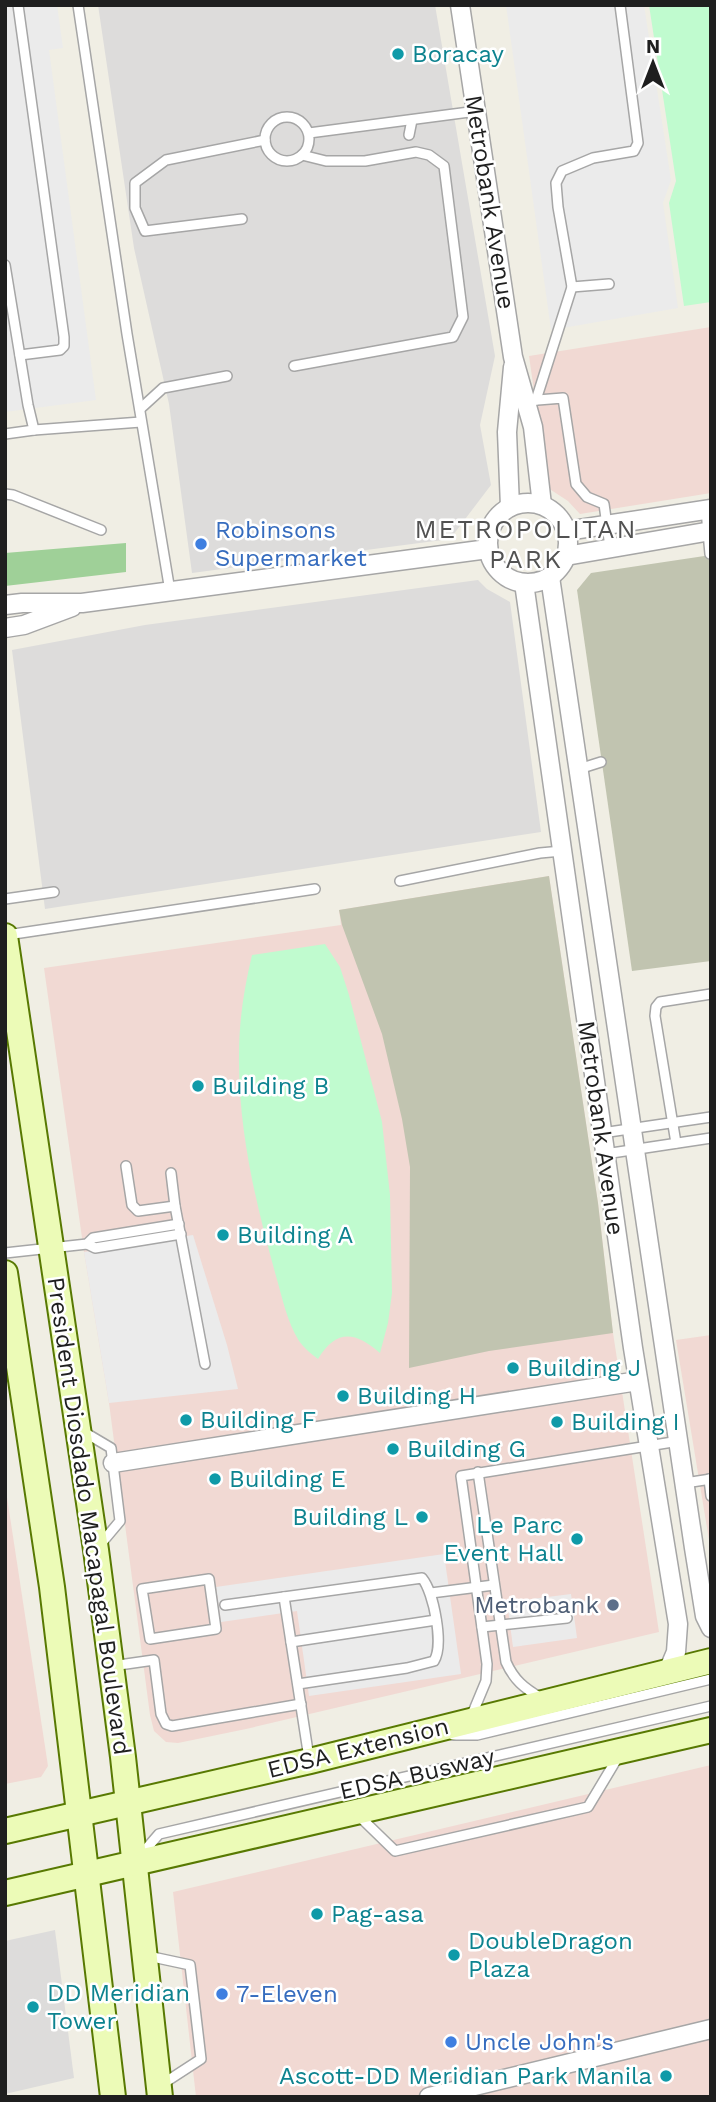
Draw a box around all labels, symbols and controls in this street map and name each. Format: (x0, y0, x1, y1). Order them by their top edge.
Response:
north arrow (618, 28, 688, 98)
text: N (646, 35, 660, 58)
place label: Boracay (412, 40, 504, 68)
marker: Boracay (390, 46, 406, 62)
street label: Metrobank Avenue (459, 93, 521, 311)
district label: METROPOLITAN PARK (414, 514, 638, 574)
place label: Robinsons Supermarket (215, 516, 367, 572)
marker: Robinsons Supermarket (193, 536, 209, 552)
street label: Metrobank Avenue (572, 1019, 630, 1237)
place label: Building B (212, 1072, 329, 1100)
marker: Building B (190, 1078, 206, 1094)
place label: Building A (237, 1221, 353, 1249)
marker: Building A (215, 1227, 231, 1243)
street label: President Diosdado Macapagal Boulevard (42, 1275, 136, 1757)
place label: Building J (527, 1354, 641, 1382)
marker: Building J (505, 1360, 521, 1376)
place label: Building H (357, 1382, 476, 1410)
marker: Building H (335, 1388, 351, 1404)
place label: Building F (200, 1406, 316, 1434)
place label: Building I (571, 1408, 680, 1436)
marker: Building F (178, 1412, 194, 1428)
marker: Building I (549, 1414, 565, 1430)
place label: Building G (407, 1435, 526, 1463)
marker: Building G (385, 1441, 401, 1457)
place label: Building E (229, 1465, 346, 1493)
marker: Building E (207, 1471, 223, 1487)
place label: Building L (292, 1503, 408, 1531)
marker: Building L (414, 1509, 430, 1525)
place label: Le Parc Event Hall (443, 1511, 564, 1567)
marker: Le Parc Event Hall (569, 1531, 585, 1547)
place label: Metrobank (474, 1591, 599, 1619)
marker: Metrobank (605, 1597, 621, 1613)
street label: EDSA Extension (264, 1712, 452, 1784)
street label: EDSA Busway (337, 1742, 498, 1805)
place label: Pag-asa (331, 1900, 424, 1928)
marker: Pag-asa (309, 1906, 325, 1922)
place label: DoubleDragon Plaza (468, 1927, 633, 1983)
marker: DoubleDragon Plaza (446, 1947, 462, 1963)
place label: DD Meridian Tower (47, 1979, 190, 2035)
place label: 7-Eleven (236, 1980, 338, 2008)
marker: 7-Eleven (214, 1986, 230, 2002)
marker: DD Meridian Tower (25, 1999, 41, 2015)
place label: Uncle John's (465, 2028, 614, 2056)
marker: Uncle John's (443, 2034, 459, 2050)
place label: Ascott-DD Meridian Park Manila (279, 2062, 652, 2090)
marker: Ascott-DD Meridian Park Manila (658, 2068, 674, 2084)

